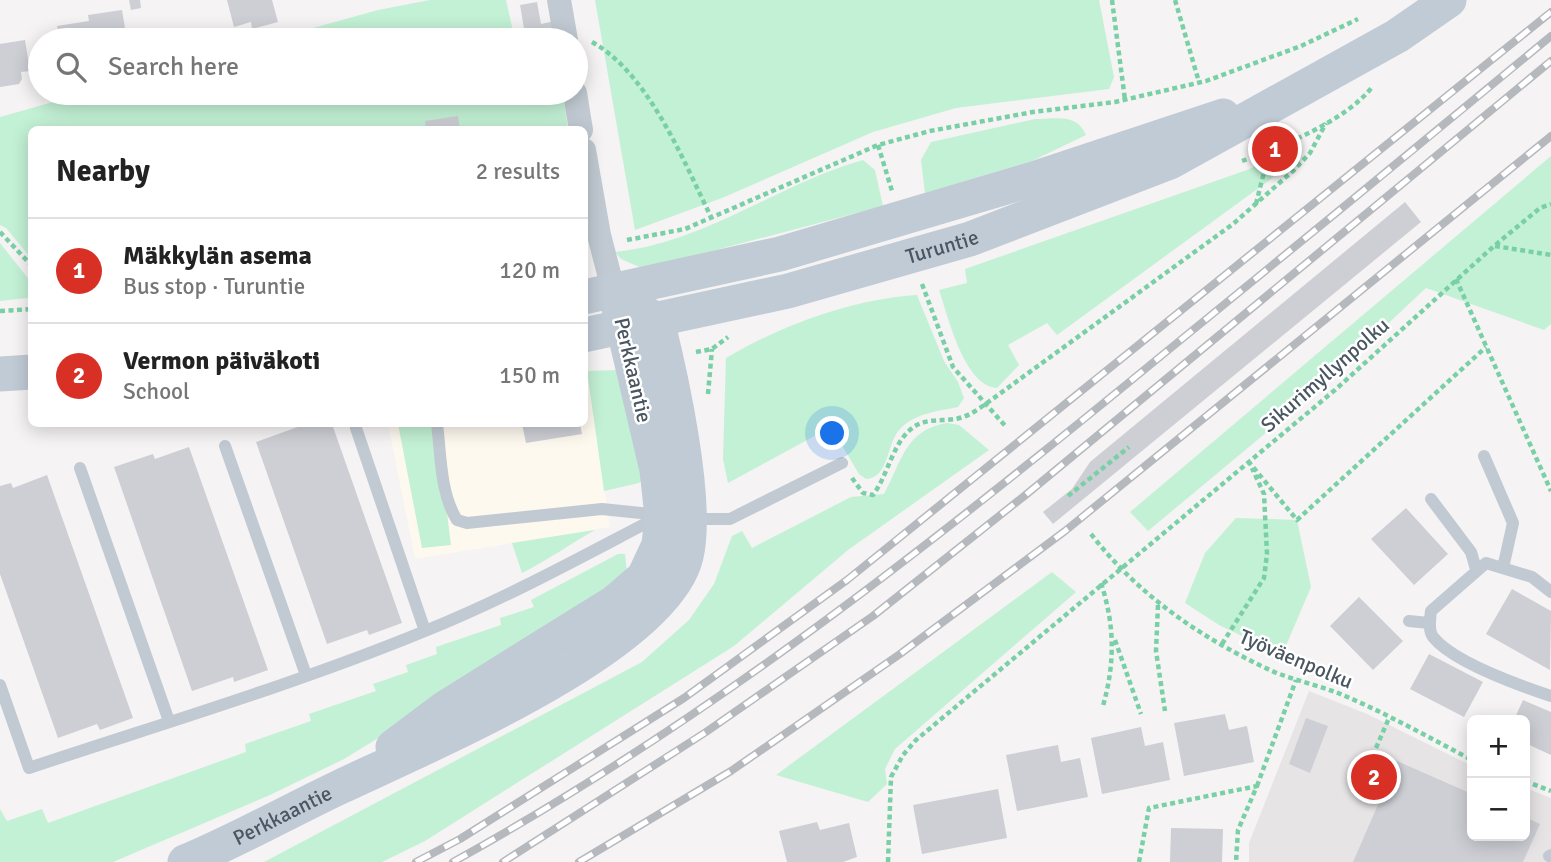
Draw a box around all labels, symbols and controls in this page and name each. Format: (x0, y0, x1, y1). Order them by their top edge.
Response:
search box (28, 28, 588, 105)
icon: search (52, 48, 90, 86)
text: Search here (108, 51, 239, 83)
pin: 1 (1252, 123, 1298, 175)
text: Nearby (56, 153, 150, 190)
text: 2 results (476, 157, 560, 186)
street label: Turuntie (903, 224, 982, 270)
text: Mäkkylän asema (123, 240, 312, 272)
text: 1 (73, 256, 85, 285)
text: 120 m (499, 256, 560, 285)
text: Bus stop · Turuntie (123, 272, 305, 301)
street label: Sikurimyllynpolku (1255, 312, 1395, 438)
street label: Perkkaantie (608, 315, 658, 425)
text: Vermon päiväkoti (123, 345, 320, 377)
text: 2 (73, 361, 85, 390)
text: 150 m (499, 361, 560, 390)
text: School (123, 377, 190, 406)
your location (815, 416, 849, 450)
street label: Työväenpolku (1235, 623, 1357, 695)
map controls (1467, 715, 1530, 841)
button: + (1467, 715, 1530, 778)
pin: 2 (1351, 751, 1397, 803)
button: − (1467, 778, 1530, 841)
street label: Perkkaantie (229, 780, 336, 851)

